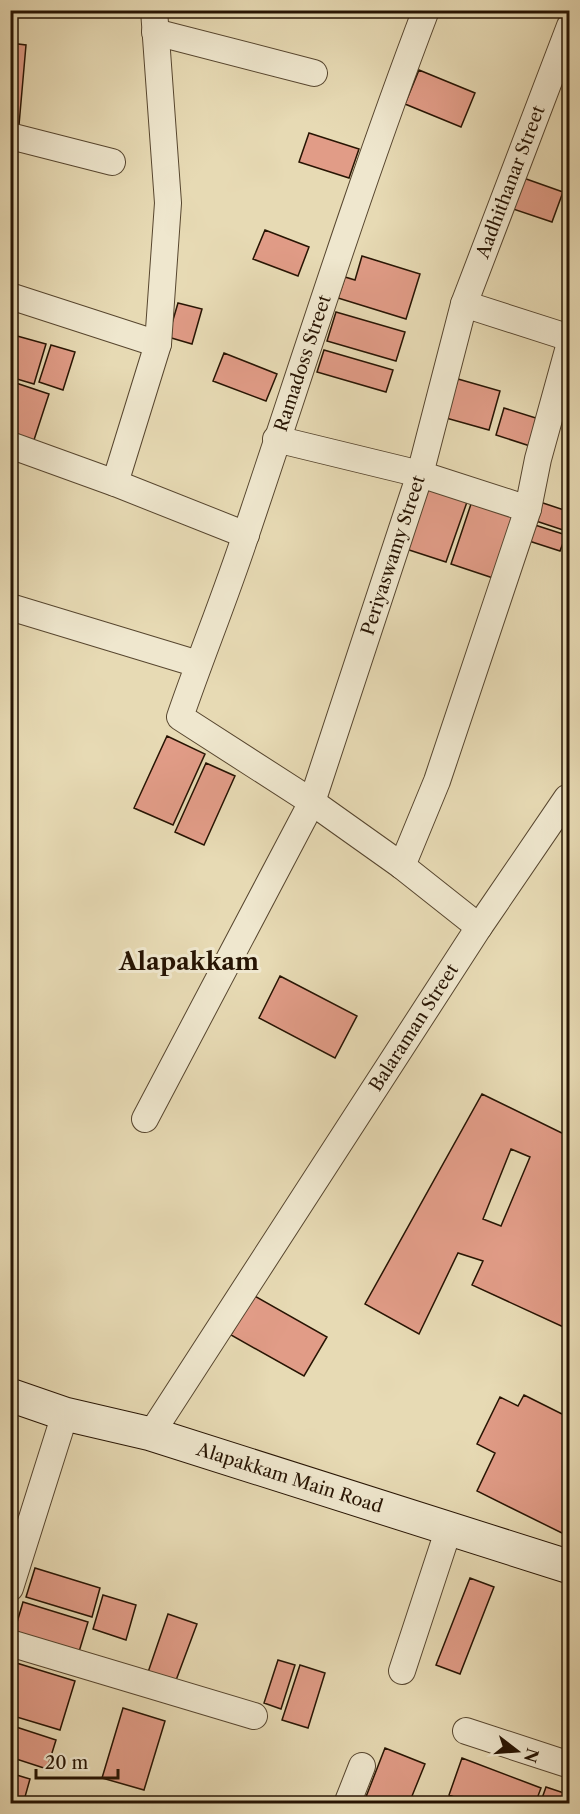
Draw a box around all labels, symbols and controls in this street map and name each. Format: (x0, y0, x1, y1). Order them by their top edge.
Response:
street label: Aadhithanar Street (471, 102, 550, 262)
street label: Ramadoss Street (270, 292, 336, 434)
street label: Periyaswamy Street (357, 472, 430, 638)
district label: Alapakkam (118, 947, 259, 976)
street label: Balaraman Street (365, 959, 464, 1095)
street label: Alapakkam Main Road (193, 1438, 386, 1518)
north arrow (487, 1721, 547, 1781)
scale bar (36, 1742, 118, 1780)
text: N (520, 1746, 543, 1765)
text: 20 m (45, 1752, 89, 1774)

